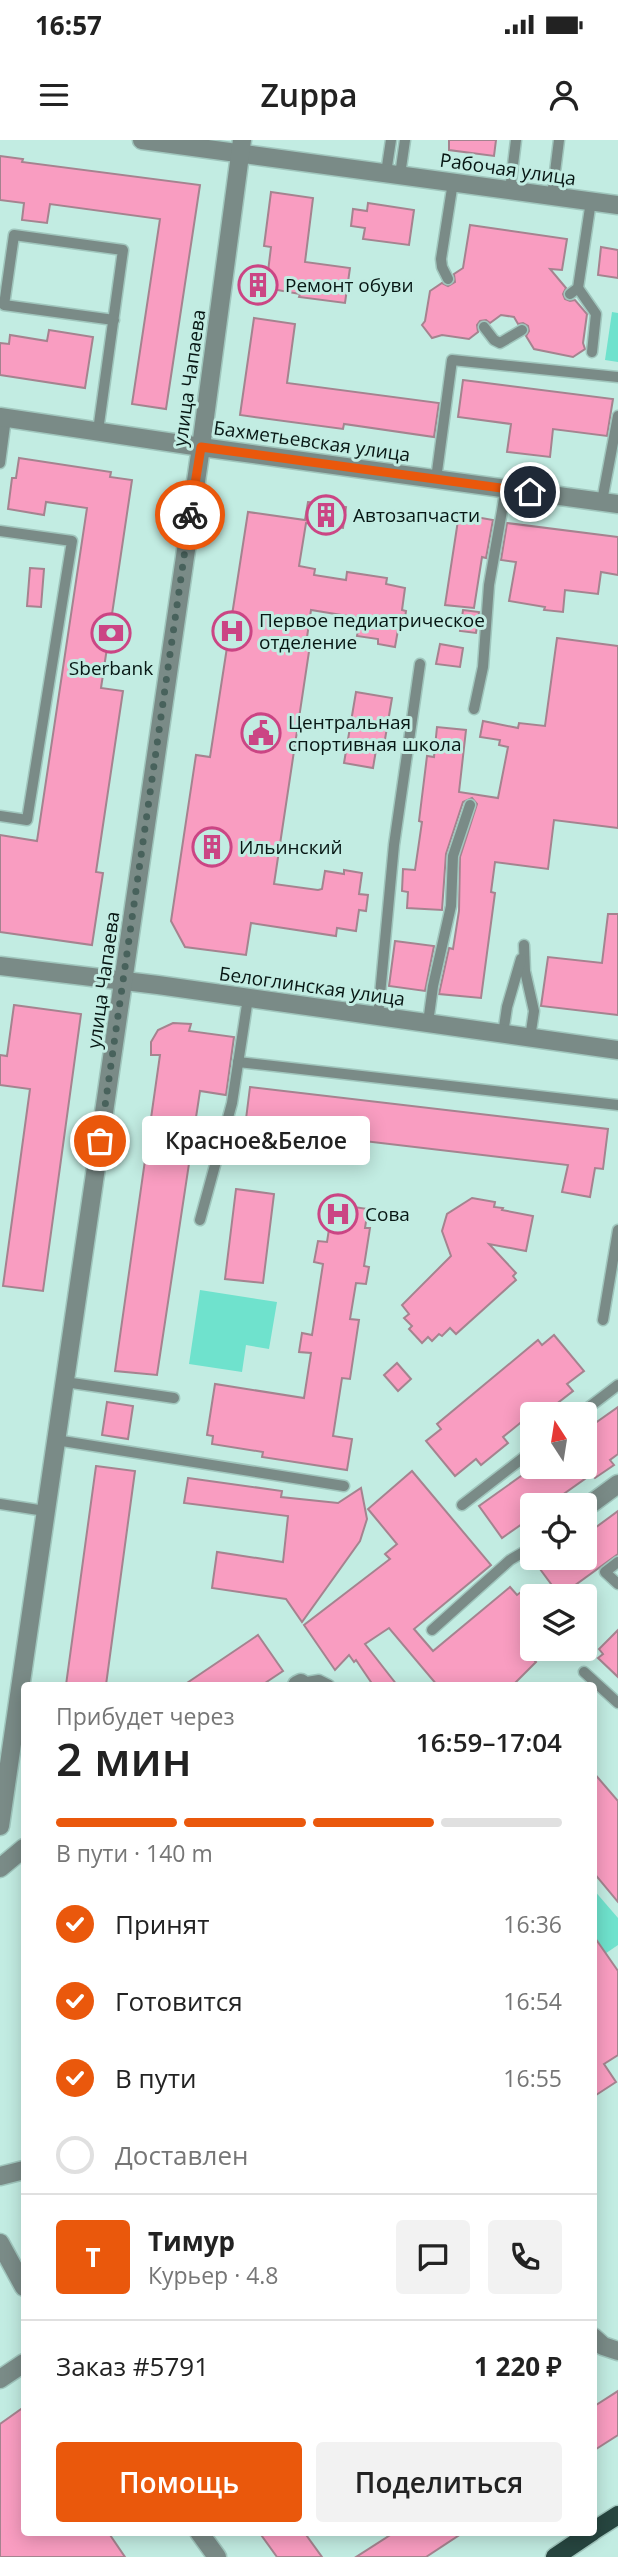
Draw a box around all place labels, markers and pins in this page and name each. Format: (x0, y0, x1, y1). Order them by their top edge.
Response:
building icon: Ремонт обуви (237, 264, 279, 306)
place label: Ремонт обуви (285, 272, 414, 298)
pin (500, 462, 560, 522)
building icon: Автозапчасти (305, 494, 347, 536)
place label: Автозапчасти (353, 502, 480, 528)
place label: Первое педиатрическое отделение (259, 607, 485, 655)
hospital icon: Первое педиатрическое отделение (211, 610, 253, 652)
bank icon: Sberbank (90, 612, 132, 654)
place label: Sberbank (69, 655, 153, 681)
place label: Центральная спортивная школа (288, 709, 462, 757)
public building icon: Центральная спортивная школа (240, 712, 282, 754)
building icon: Ильинский (191, 826, 233, 868)
place label: Ильинский (239, 834, 343, 860)
pin (70, 1111, 130, 1171)
callout: Красное&Белое (142, 1116, 370, 1166)
hospital icon: Сова (317, 1193, 359, 1235)
place label: Сова (365, 1201, 410, 1227)

